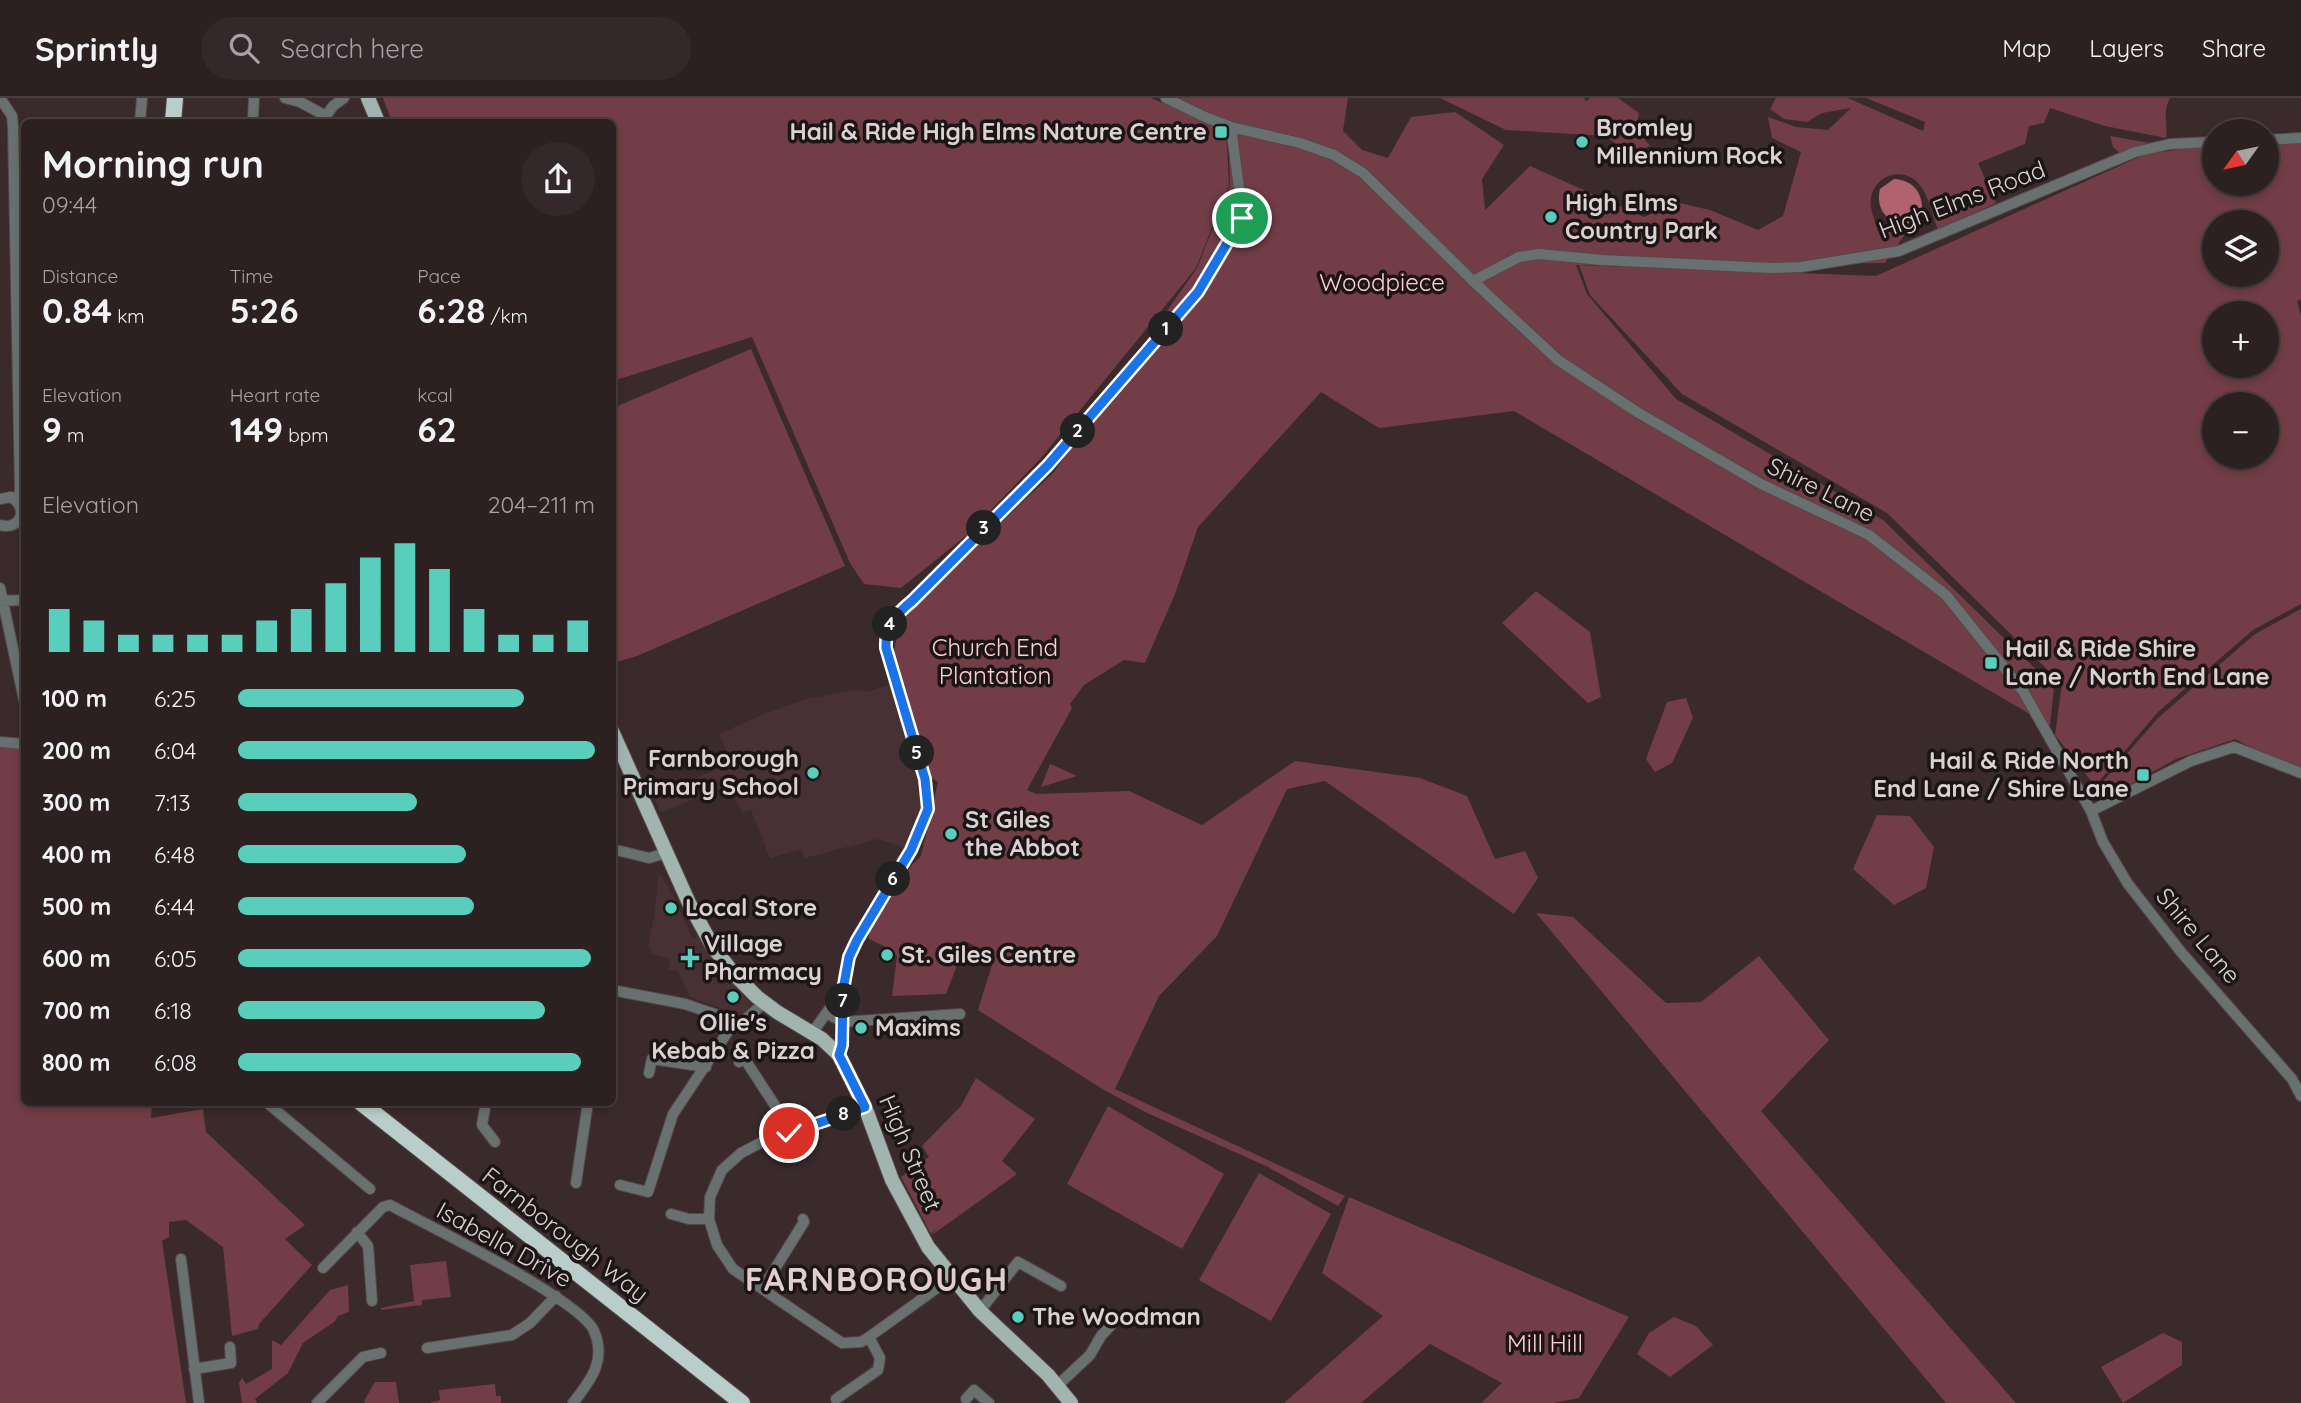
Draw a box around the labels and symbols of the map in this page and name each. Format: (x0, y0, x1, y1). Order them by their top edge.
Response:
place label: Bromley Millennium Rock (1596, 112, 1783, 170)
place label: Hail & Ride High Elms Nature Centre (790, 116, 1207, 146)
north arrow (2202, 119, 2278, 196)
marker: Hail & Ride High Elms Nature Centre (1213, 124, 1229, 140)
marker: Bromley Millennium Rock (1574, 134, 1590, 150)
street label: High Elms Road (1874, 154, 2049, 245)
place label: High Elms Country Park (1565, 187, 1718, 245)
pin (1212, 188, 1272, 248)
marker: High Elms Country Park (1543, 209, 1559, 225)
park label: Woodpiece (1319, 267, 1445, 297)
pin: 1 (1148, 312, 1184, 346)
pin: 2 (1060, 414, 1096, 448)
street label: Shire Lane (1763, 450, 1880, 528)
pin: 3 (967, 510, 1002, 546)
pin: 4 (872, 606, 908, 642)
park label: Church End Plantation (932, 632, 1058, 690)
place label: Hail & Ride Shire Lane / North End Lane (2005, 633, 2270, 691)
marker: Hail & Ride Shire Lane / North End Lane (1983, 655, 1999, 671)
pin: 5 (900, 736, 934, 770)
place label: Farnborough Primary School (623, 743, 799, 801)
place label: Hail & Ride North End Lane / Shire Lane (1873, 745, 2129, 803)
marker: Farnborough Primary School (805, 765, 821, 781)
marker: Hail & Ride North End Lane / Shire Lane (2135, 767, 2151, 783)
place label: St Giles the Abbot (965, 804, 1080, 862)
marker: St Giles the Abbot (943, 826, 959, 842)
pin: 6 (876, 862, 910, 896)
street label: Shire Lane (2150, 881, 2247, 989)
place label: Local Store (685, 892, 817, 922)
marker: Local Store (663, 900, 679, 916)
place label: Village Pharmacy (704, 928, 822, 986)
place label: St. Giles Centre (901, 939, 1076, 969)
marker: St. Giles Centre (879, 947, 895, 963)
marker: Village Pharmacy (682, 950, 698, 966)
pin: 7 (826, 984, 860, 1018)
marker: Ollie's Kebab & Pizza (725, 989, 741, 1005)
place label: Ollie's Kebab & Pizza (651, 1007, 815, 1065)
place label: Maxims (875, 1012, 961, 1042)
marker: Maxims (853, 1020, 869, 1036)
street label: High Street (873, 1090, 949, 1215)
pin: 8 (826, 1096, 862, 1132)
pin (759, 1103, 819, 1163)
street label: Farnborough Way (477, 1160, 655, 1308)
street label: Isabella Drive (432, 1195, 577, 1294)
district label: FARNBOROUGH (745, 1259, 1009, 1299)
place label: The Woodman (1032, 1301, 1201, 1331)
marker: The Woodman (1010, 1309, 1026, 1325)
park label: Mill Hill (1507, 1328, 1583, 1358)

